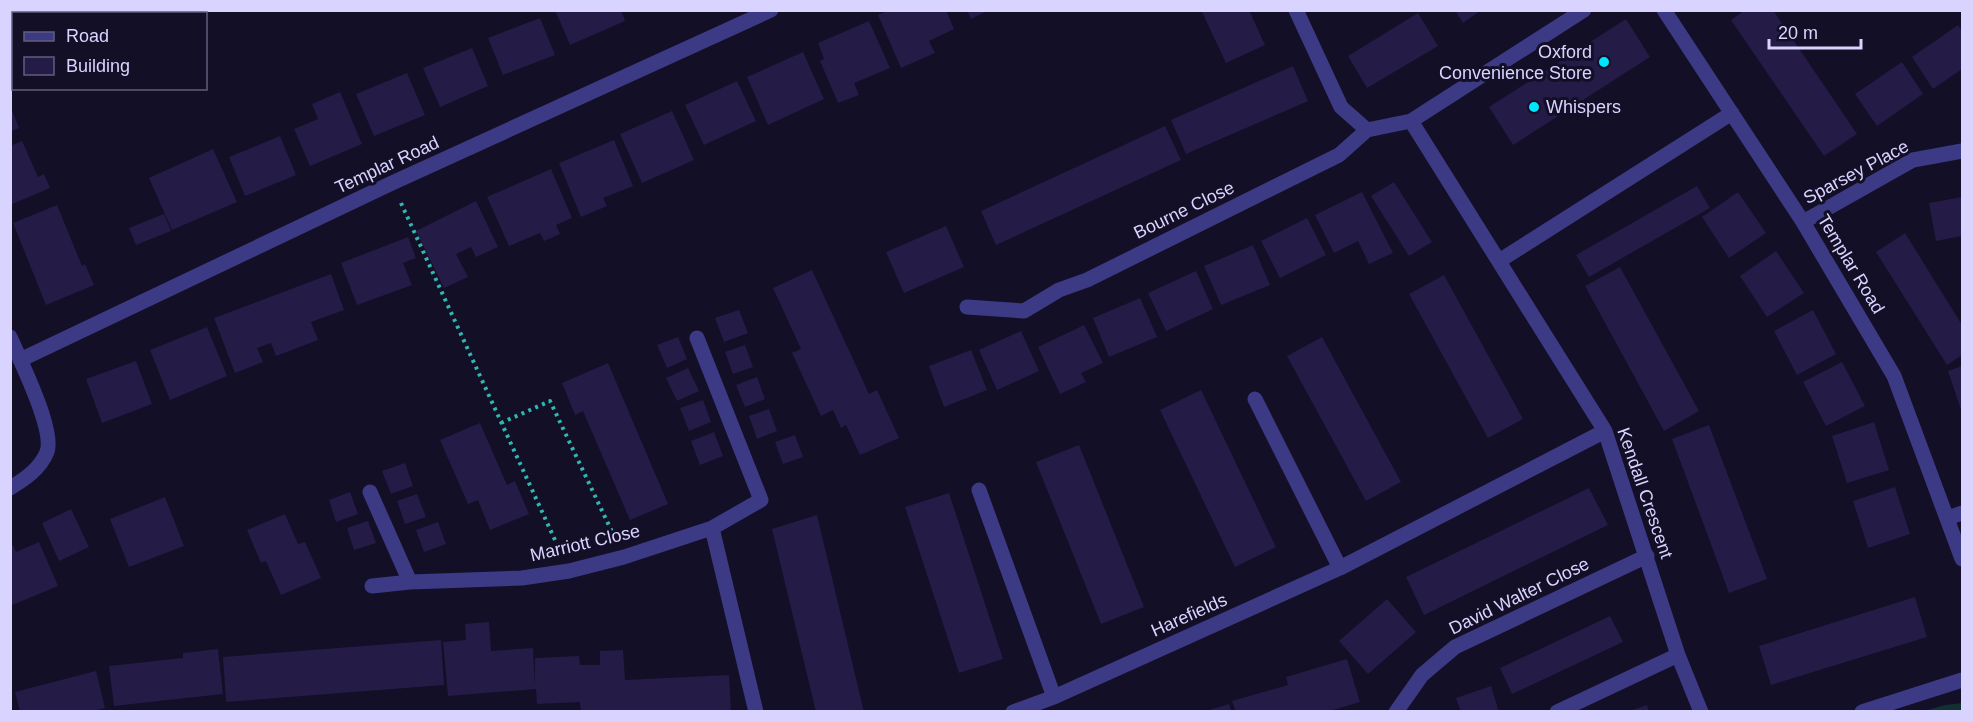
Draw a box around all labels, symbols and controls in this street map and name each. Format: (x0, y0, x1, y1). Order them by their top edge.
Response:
legend (12, 12, 207, 90)
scale bar (1769, 12, 1860, 50)
text: 20 m (1778, 23, 1818, 43)
text: Road (66, 26, 109, 46)
place label: Oxford Convenience Store (1439, 42, 1592, 83)
marker: Oxford Convenience Store (1597, 55, 1611, 69)
text: Building (66, 56, 130, 76)
place label: Whispers (1546, 97, 1621, 117)
marker: Whispers (1527, 100, 1541, 114)
street label: Templar Road (332, 132, 442, 198)
street label: Sparsey Place (1800, 136, 1912, 208)
street label: Bourne Close (1131, 177, 1237, 243)
street label: Templar Road (1814, 211, 1888, 317)
street label: Kendall Crescent (1613, 425, 1677, 561)
street label: Marriott Close (528, 521, 642, 565)
street label: David Walter Close (1446, 553, 1592, 639)
street label: Harefields (1148, 589, 1230, 641)

